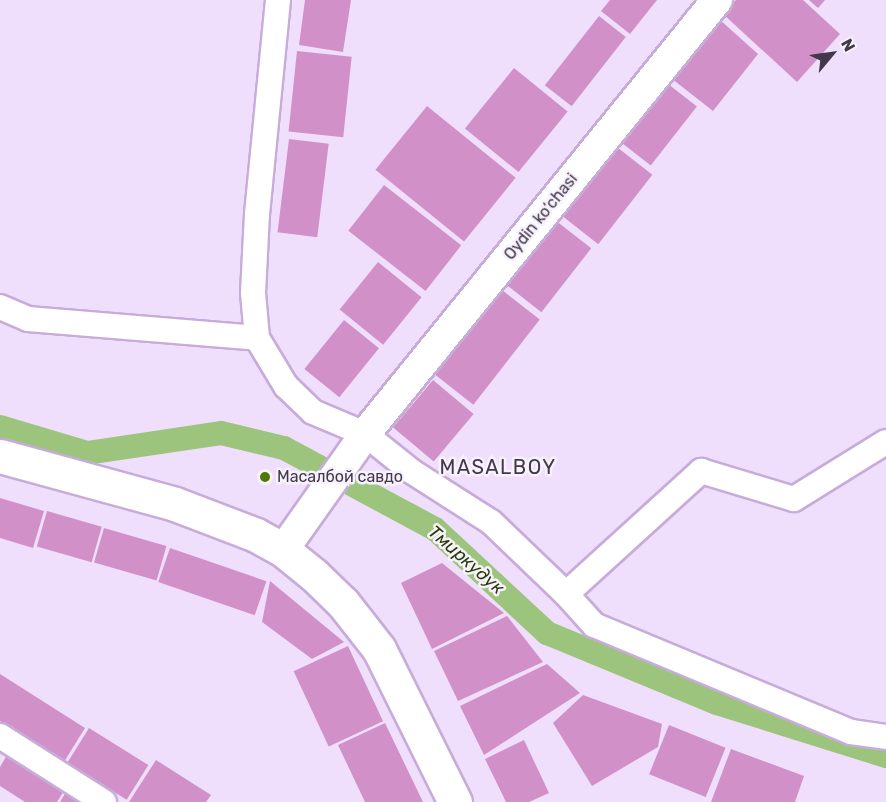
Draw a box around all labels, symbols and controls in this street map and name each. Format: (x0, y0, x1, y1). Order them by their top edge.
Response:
north arrow (802, 24, 862, 84)
text: N (837, 35, 859, 55)
street label: Oydin ko‘chasi (500, 170, 582, 264)
district label: MASALBOY (439, 455, 557, 479)
place label: Масалбой савдо (277, 467, 403, 487)
marker: Масалбой савдо (258, 470, 272, 484)
water label: Тмиркудук (424, 521, 508, 599)

